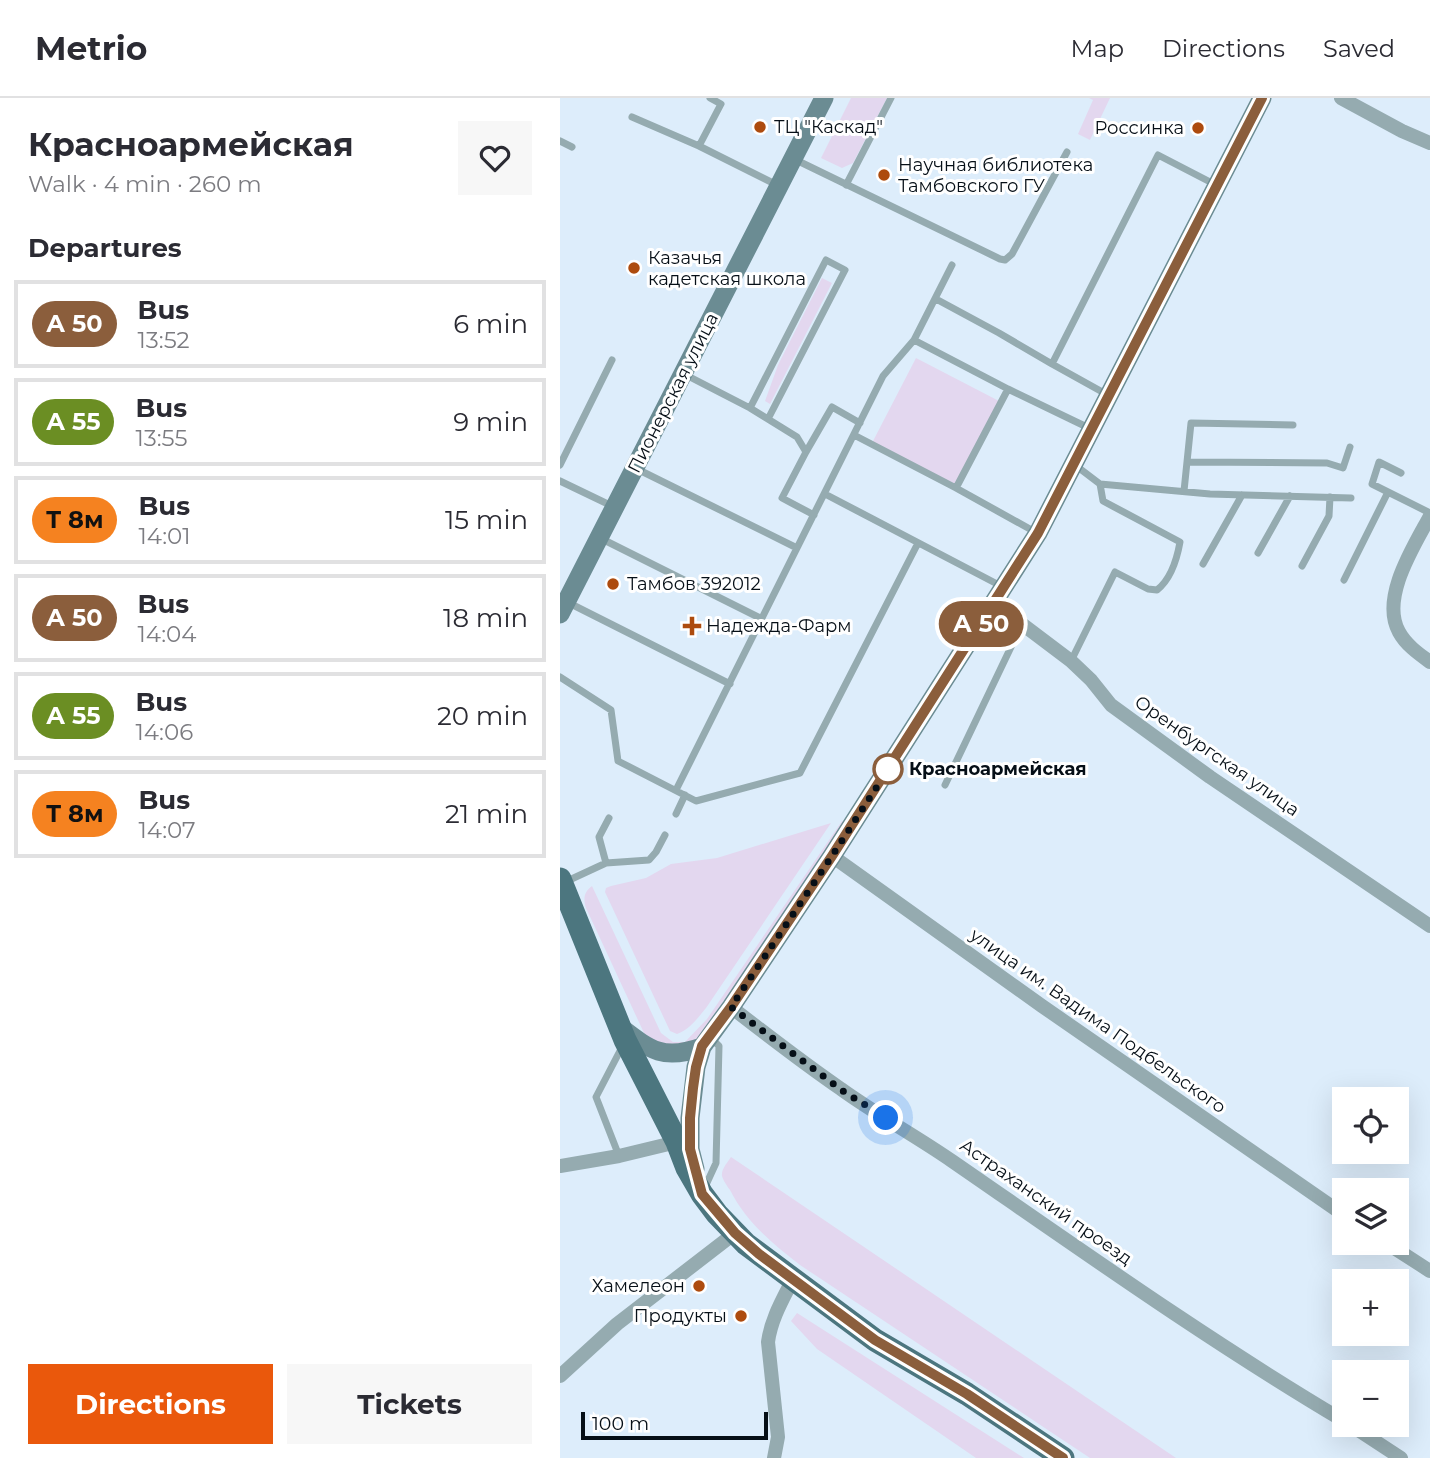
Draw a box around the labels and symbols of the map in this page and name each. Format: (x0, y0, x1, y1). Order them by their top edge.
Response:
place label: ТЦ "Каскад" (774, 116, 883, 138)
place label: Россинка (1095, 117, 1184, 139)
marker: ТЦ "Каскад" (752, 119, 768, 135)
marker: Россинка (1190, 120, 1206, 136)
place label: Научная библиотека Тамбовского ГУ (898, 154, 1093, 197)
marker: Научная библиотека Тамбовского ГУ (876, 167, 892, 183)
place label: Казачья кадетская школа (648, 247, 806, 290)
marker: Казачья кадетская школа (626, 260, 642, 276)
street label: Пионерская улица (623, 309, 723, 477)
place label: Тамбов 392012 (627, 573, 761, 595)
marker: Тамбов 392012 (605, 576, 621, 592)
line badge: А 50 (932, 601, 1030, 647)
place label: Надежда-Фарм (706, 615, 852, 637)
marker: Надежда-Фарм (684, 618, 700, 634)
street label: Оренбургская улица (1131, 691, 1303, 821)
marker: Красноармейская (873, 754, 903, 784)
place label: Красноармейская (909, 758, 1087, 780)
street label: улица им. Вадима Подбельского (965, 923, 1230, 1118)
your location (868, 1100, 903, 1135)
street label: Астраханский проезд (956, 1134, 1136, 1270)
place label: Хамелеон (592, 1275, 685, 1297)
marker: Хамелеон (691, 1278, 707, 1294)
place label: Продукты (634, 1305, 727, 1327)
marker: Продукты (733, 1308, 749, 1324)
scale bar (581, 1409, 768, 1441)

